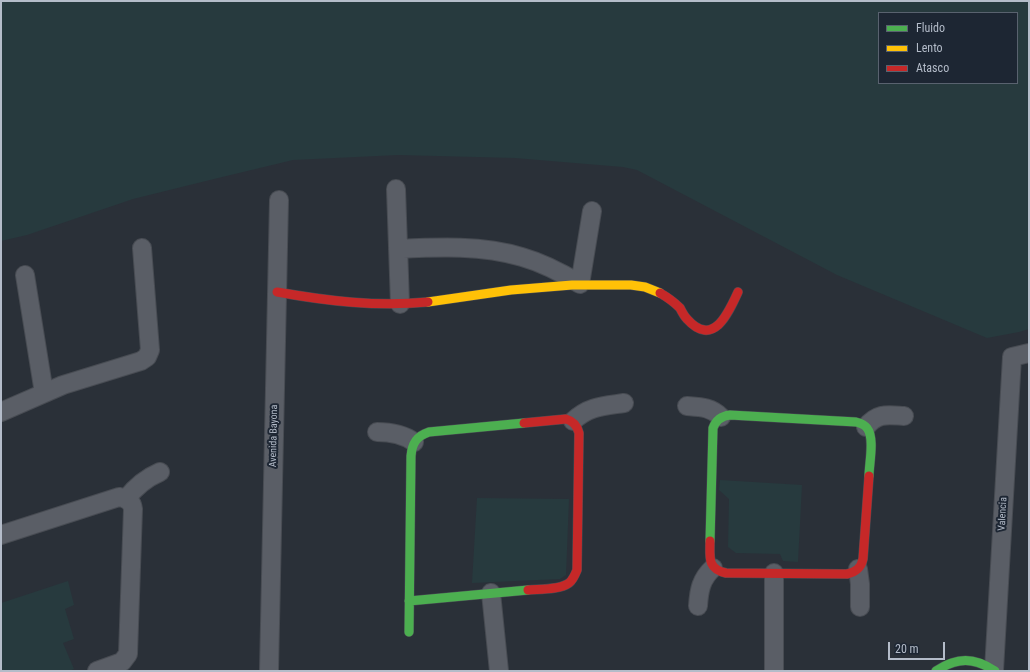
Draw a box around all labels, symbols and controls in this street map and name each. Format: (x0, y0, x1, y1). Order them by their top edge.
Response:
legend (878, 12, 1018, 84)
text: Fluido (916, 21, 945, 35)
text: Lento (916, 41, 943, 55)
text: Atasco (916, 61, 949, 75)
street label: Avenida Bayona (267, 405, 281, 467)
street label: Valencia (996, 497, 1010, 531)
scale bar (890, 634, 947, 660)
text: 20 m (895, 642, 919, 656)

